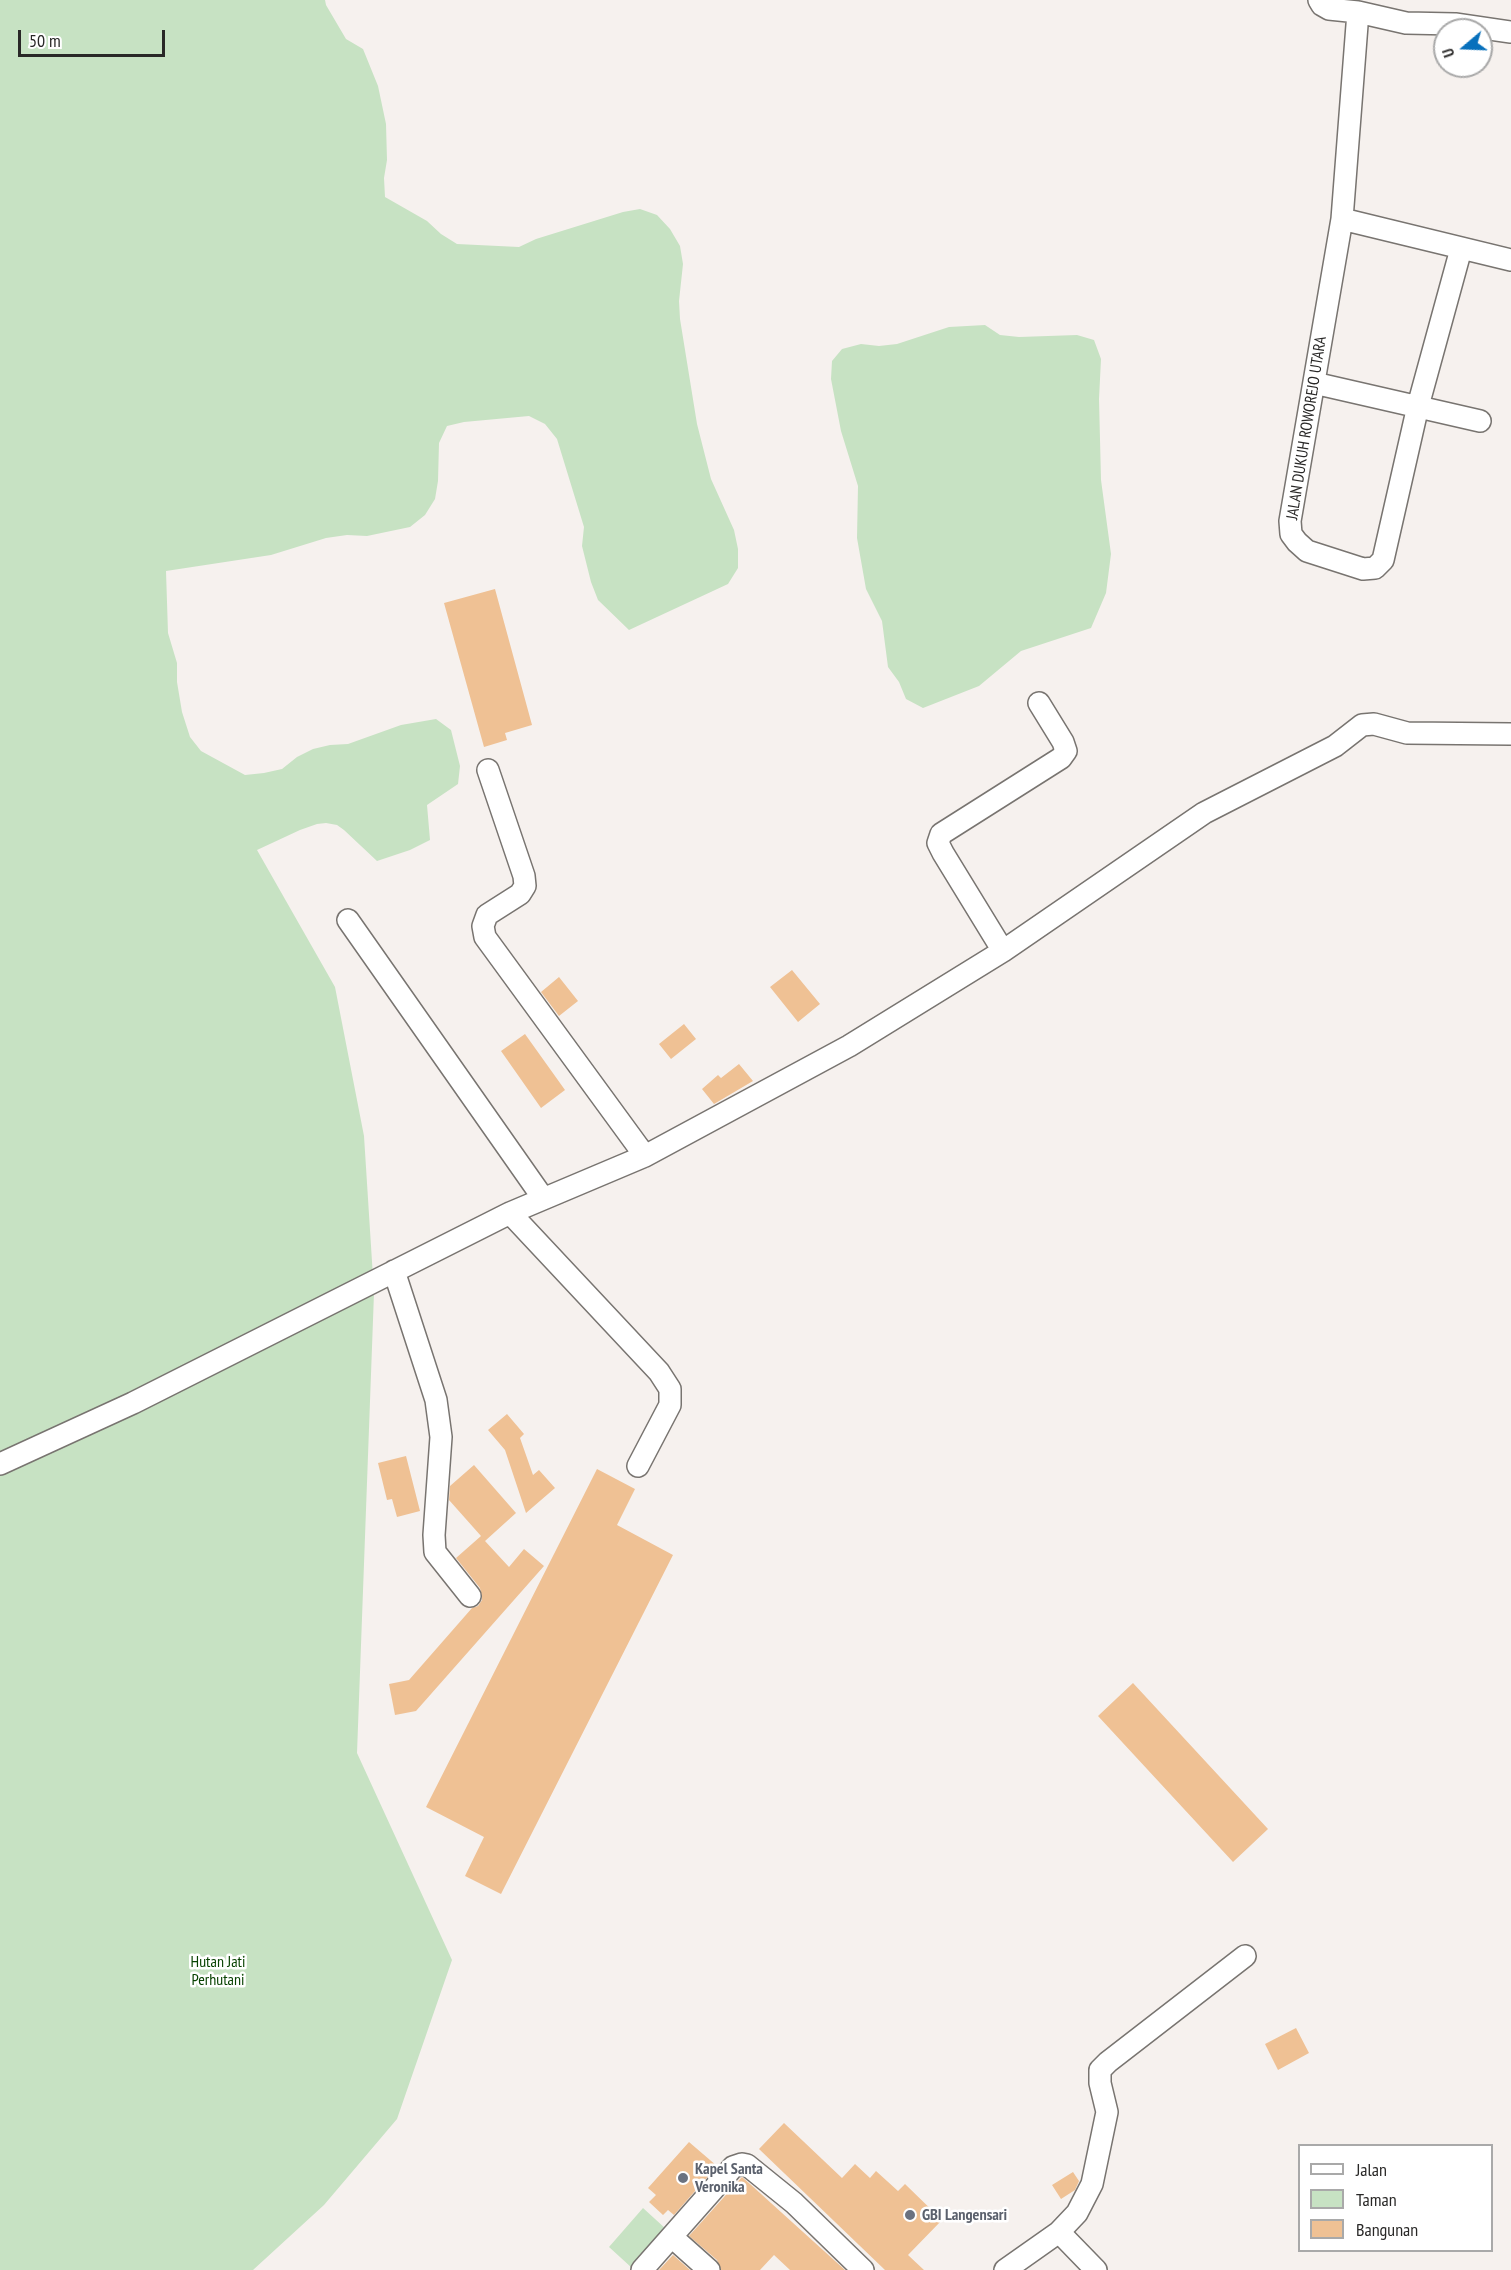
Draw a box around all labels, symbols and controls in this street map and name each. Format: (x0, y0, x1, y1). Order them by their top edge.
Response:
scale bar (21, 18, 168, 56)
north arrow (1433, 18, 1493, 78)
text: 50 m (29, 29, 61, 52)
text: U (1437, 46, 1459, 60)
street label: JALAN DUKUH ROWOREJO UTARA (1283, 335, 1331, 521)
park label: Hutan Jati Perhutani (191, 1952, 245, 1990)
legend (1298, 2144, 1493, 2252)
text: Jalan (1356, 2158, 1387, 2181)
place label: Kapel Santa Veronika (695, 2159, 763, 2197)
marker: Kapel Santa Veronika (676, 2171, 690, 2185)
text: Taman (1356, 2188, 1397, 2211)
place label: GBI Langensari (922, 2205, 1007, 2225)
marker: GBI Langensari (903, 2208, 917, 2222)
text: Bangunan (1356, 2218, 1418, 2241)

